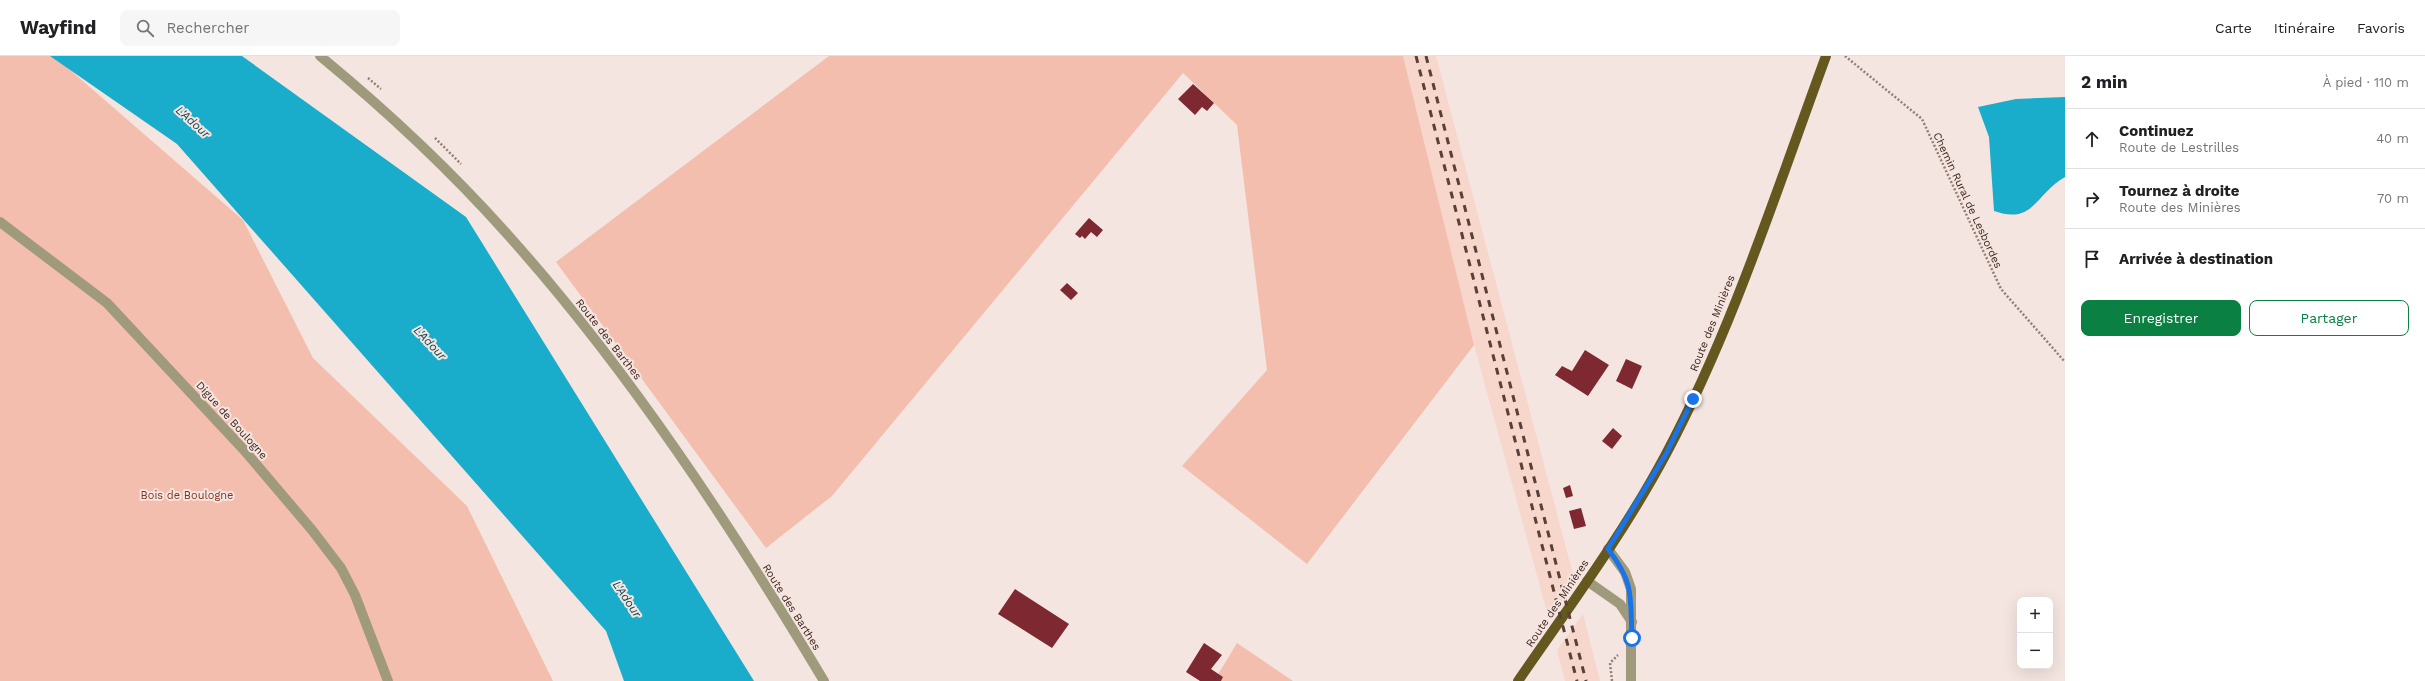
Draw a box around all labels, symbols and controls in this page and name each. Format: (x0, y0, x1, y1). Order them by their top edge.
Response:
search box (120, 10, 400, 46)
text: Wayfind (20, 16, 96, 39)
icon: search (134, 17, 156, 39)
text: Rechercher (166, 19, 249, 37)
text: Carte (2215, 20, 2252, 36)
text: Itinéraire (2274, 20, 2335, 36)
text: Favoris (2357, 20, 2405, 36)
text: 2 min (2081, 72, 2127, 92)
text: À pied · 110 m (2323, 75, 2409, 90)
water label: L'Adour (173, 103, 214, 142)
text: Continuez (2119, 122, 2193, 140)
icon: ahead (2081, 128, 2103, 150)
street label: Chemin Rural de Lesbordes (1930, 130, 2005, 270)
text: 40 m (2376, 131, 2409, 146)
text: Route de Lestrilles (2119, 140, 2239, 155)
text: Tournez à droite (2119, 182, 2239, 200)
icon: right (2081, 188, 2103, 210)
text: 70 m (2377, 191, 2409, 206)
text: Route des Minières (2119, 200, 2241, 215)
icon: arrive (2081, 248, 2103, 270)
text: Arrivée à destination (2119, 250, 2273, 268)
street label: Route des Minières (1687, 273, 1738, 373)
street label: Route des Barthes (573, 296, 644, 383)
button: Enregistrer (2081, 300, 2241, 336)
button: Partager (2249, 300, 2409, 336)
water label: L'Adour (411, 323, 450, 364)
street label: Digue de Boulogne (193, 379, 270, 462)
route end (1684, 390, 1702, 408)
park label: Bois de Boulogne (141, 489, 233, 502)
street label: Route des Minières (1523, 557, 1592, 650)
street label: Route des Barthes (760, 562, 823, 653)
water label: L'Adour (610, 578, 645, 621)
map controls (2017, 597, 2053, 669)
button: + (2017, 597, 2053, 633)
route start (1623, 629, 1641, 647)
button: − (2017, 633, 2053, 669)

